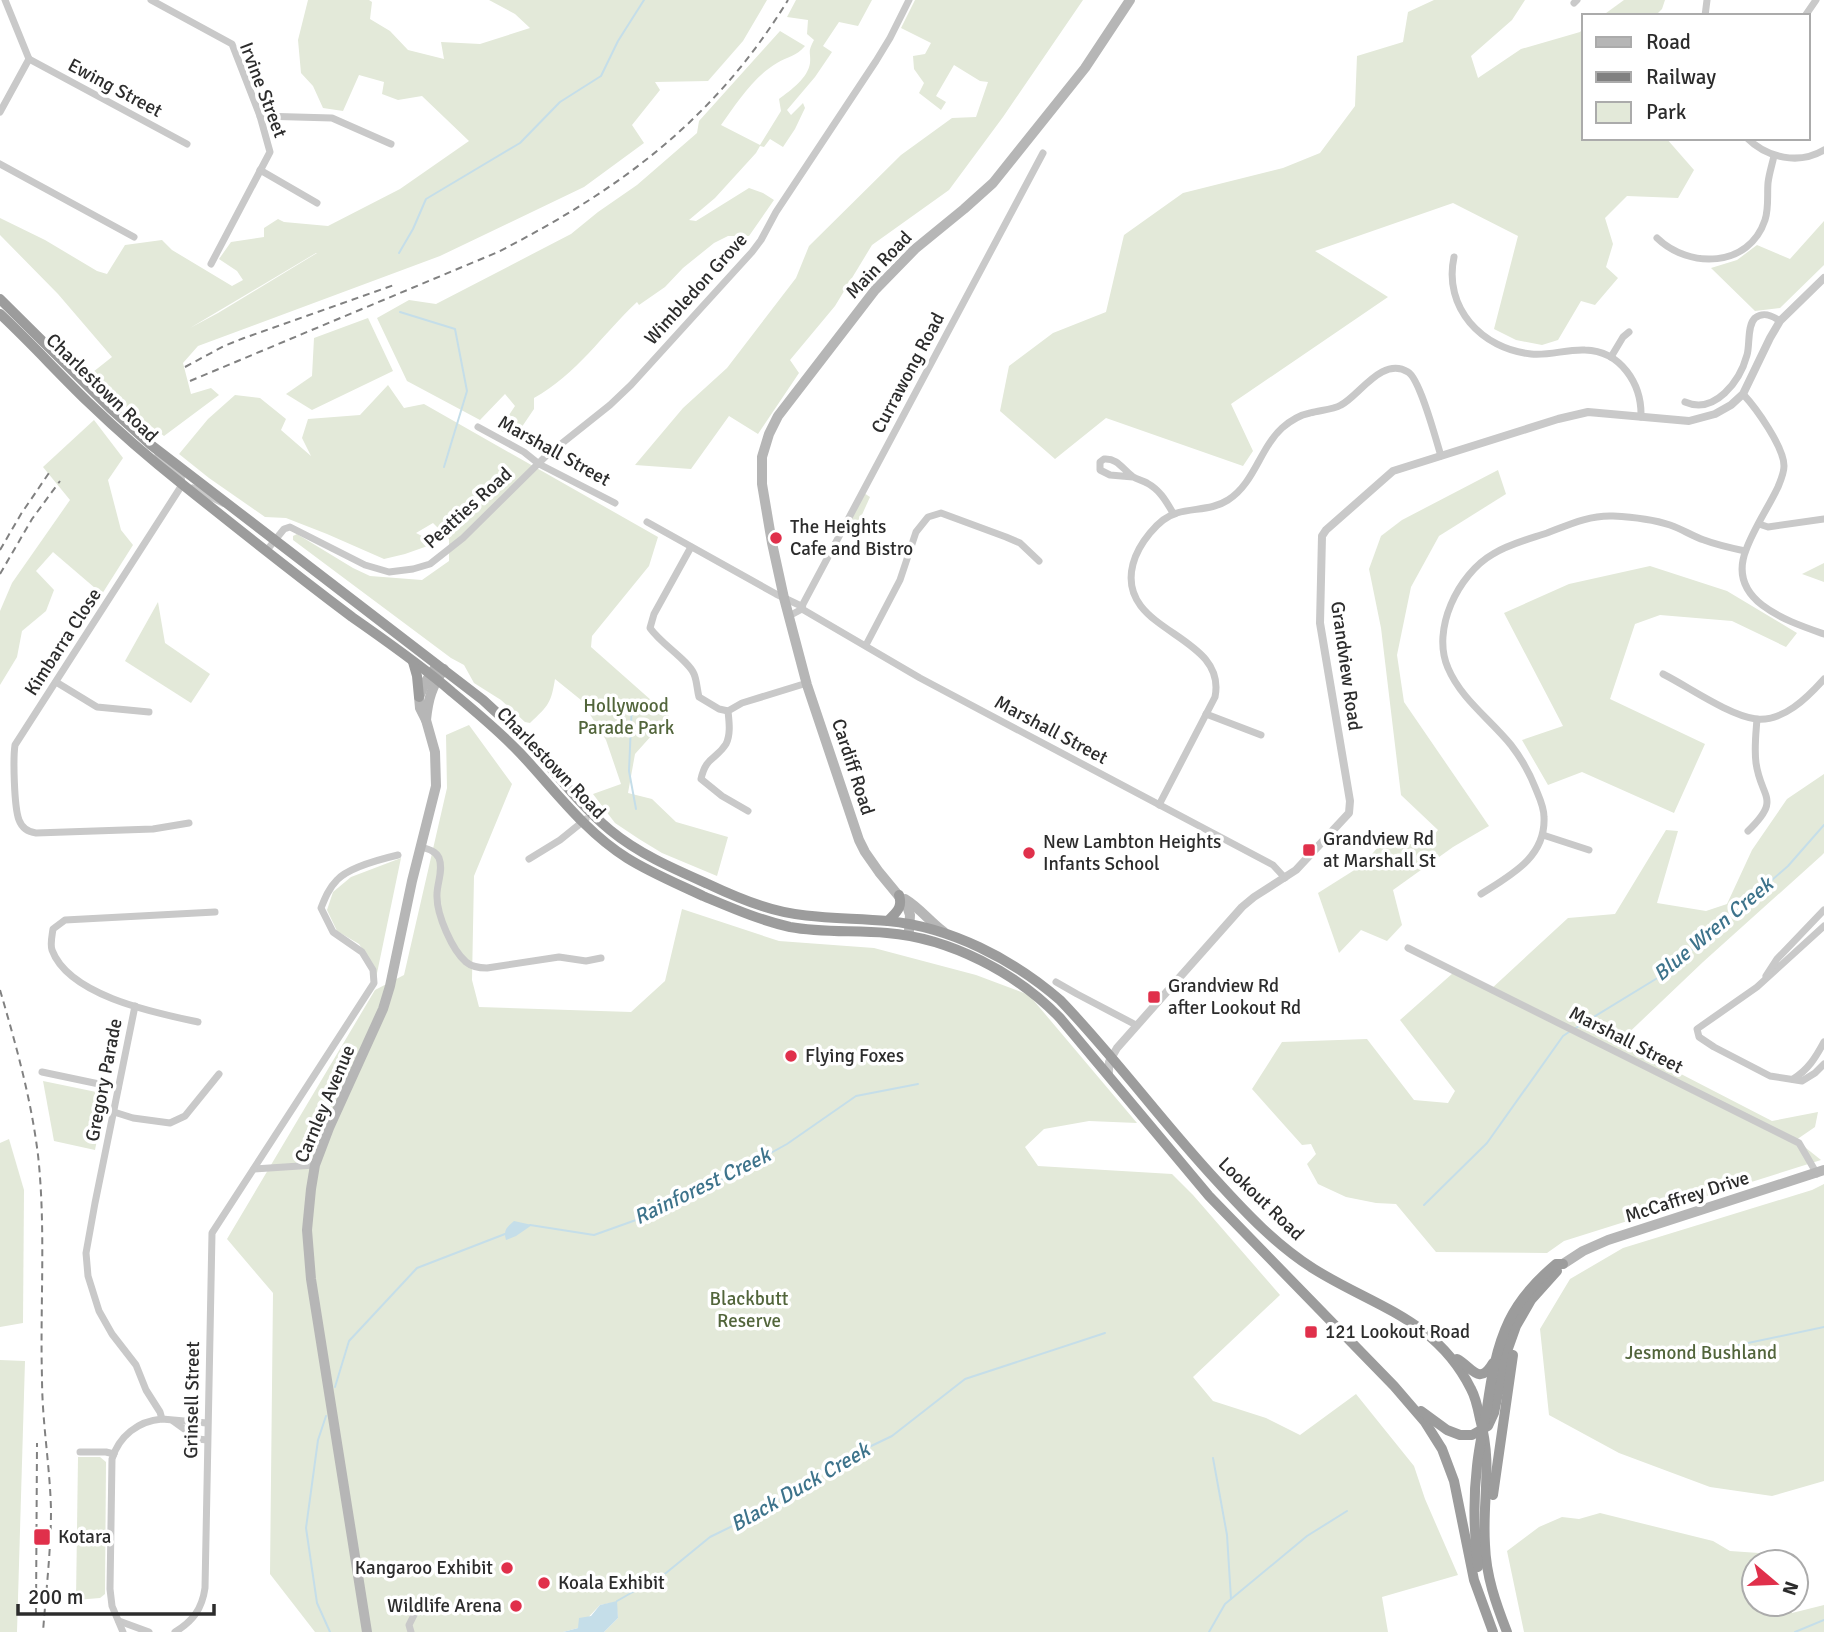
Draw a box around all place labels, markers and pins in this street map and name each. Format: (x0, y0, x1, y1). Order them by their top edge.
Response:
place label: The Heights Cafe and Bistro (790, 515, 913, 561)
marker: The Heights Cafe and Bistro (768, 530, 784, 546)
place label: Grandview Rd at Marshall St (1323, 827, 1436, 873)
place label: New Lambton Heights Infants School (1043, 830, 1221, 876)
marker: Grandview Rd at Marshall St (1301, 842, 1317, 858)
marker: New Lambton Heights Infants School (1021, 845, 1037, 861)
place label: Grandview Rd after Lookout Rd (1168, 974, 1301, 1020)
marker: Grandview Rd after Lookout Rd (1146, 989, 1162, 1005)
place label: Flying Foxes (805, 1044, 904, 1068)
marker: Flying Foxes (783, 1048, 799, 1064)
place label: 121 Lookout Road (1325, 1320, 1470, 1344)
marker: 121 Lookout Road (1303, 1324, 1319, 1340)
place label: Kotara (58, 1525, 112, 1549)
marker: Kotara (32, 1527, 52, 1547)
place label: Kangaroo Exhibit (355, 1556, 493, 1580)
marker: Kangaroo Exhibit (499, 1560, 515, 1576)
place label: Koala Exhibit (558, 1571, 665, 1595)
marker: Koala Exhibit (536, 1575, 552, 1591)
place label: Wildlife Arena (387, 1594, 502, 1618)
marker: Wildlife Arena (508, 1598, 524, 1614)

